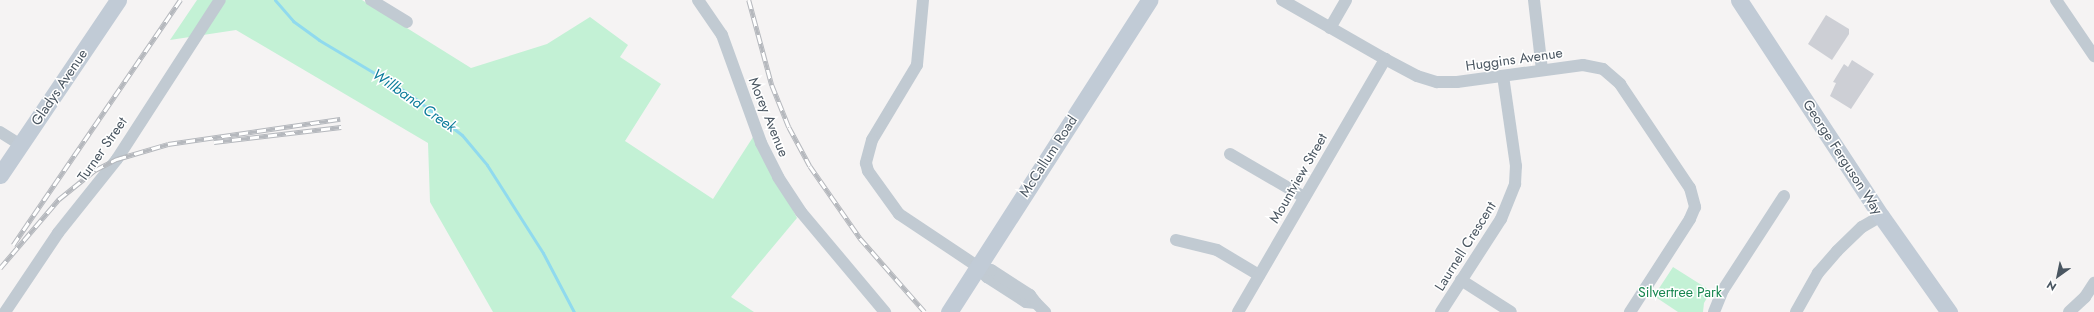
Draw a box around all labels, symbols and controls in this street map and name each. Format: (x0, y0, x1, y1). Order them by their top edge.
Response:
street label: Huggins Avenue (1464, 44, 1564, 74)
street label: Gladys Avenue (27, 46, 91, 128)
water label: Willband Creek (369, 66, 459, 136)
street label: Morey Avenue (745, 75, 793, 159)
street label: George Ferguson Way (1800, 96, 1886, 218)
street label: McCallum Road (1016, 112, 1080, 200)
street label: Turner Street (74, 114, 130, 184)
street label: Mountview Street (1265, 130, 1331, 226)
street label: Laurnell Crescent (1431, 198, 1499, 294)
north arrow (2038, 256, 2078, 296)
text: N (2043, 277, 2059, 295)
park label: Silvertree Park (1638, 284, 1722, 300)

